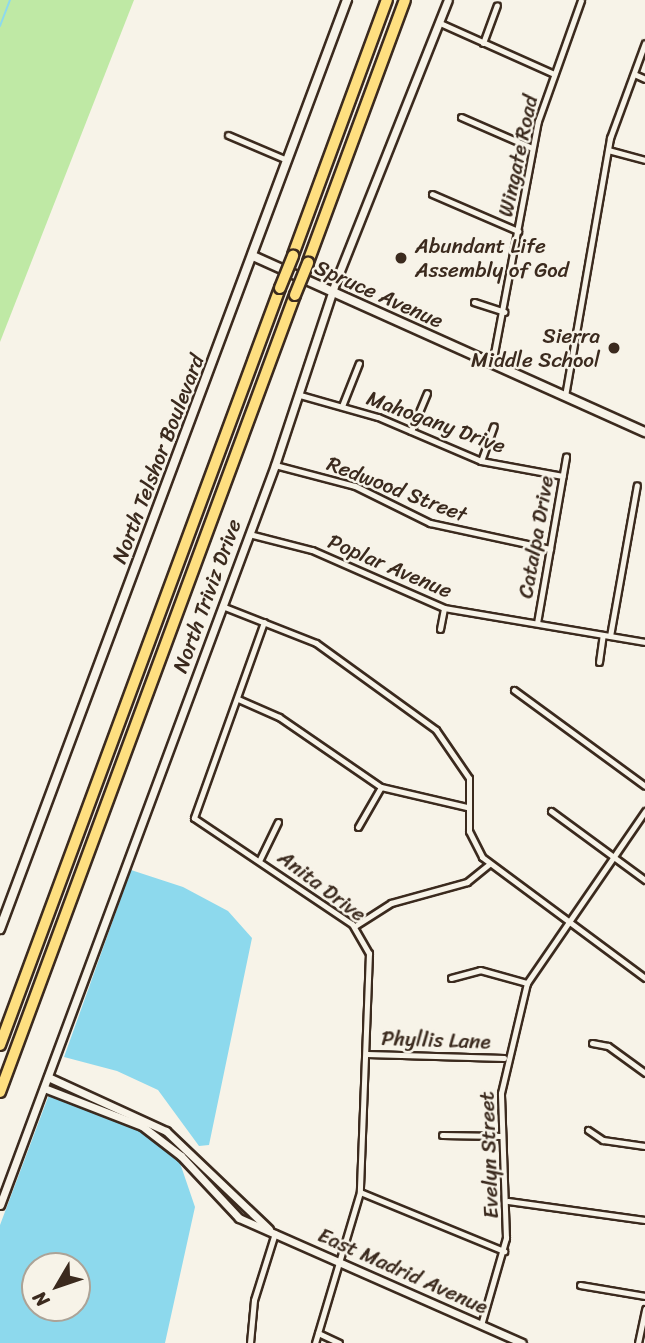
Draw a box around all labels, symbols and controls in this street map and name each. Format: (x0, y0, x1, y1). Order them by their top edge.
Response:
street label: Wingate Road (493, 93, 543, 219)
place label: Abundant Life Assembly of God (415, 233, 569, 283)
marker: Abundant Life Assembly of God (393, 250, 409, 266)
street label: Spruce Avenue (311, 254, 447, 334)
place label: Sierra Middle School (471, 323, 600, 373)
marker: Sierra Middle School (606, 340, 622, 356)
street label: North Telshor Boulevard (106, 351, 210, 567)
street label: Mahogany Drive (363, 385, 509, 459)
street label: Redwood Street (324, 451, 470, 527)
street label: Catalpa Drive (513, 474, 559, 600)
street label: North Triviz Drive (167, 515, 247, 677)
street label: Poplar Avenue (324, 529, 456, 603)
street label: Anita Drive (273, 845, 371, 927)
street label: Phyllis Lane (381, 1025, 491, 1055)
street label: Evelyn Street (474, 1091, 504, 1219)
street label: East Madrid Avenue (314, 1222, 492, 1320)
north arrow (21, 1252, 91, 1322)
text: N (24, 1284, 58, 1315)

